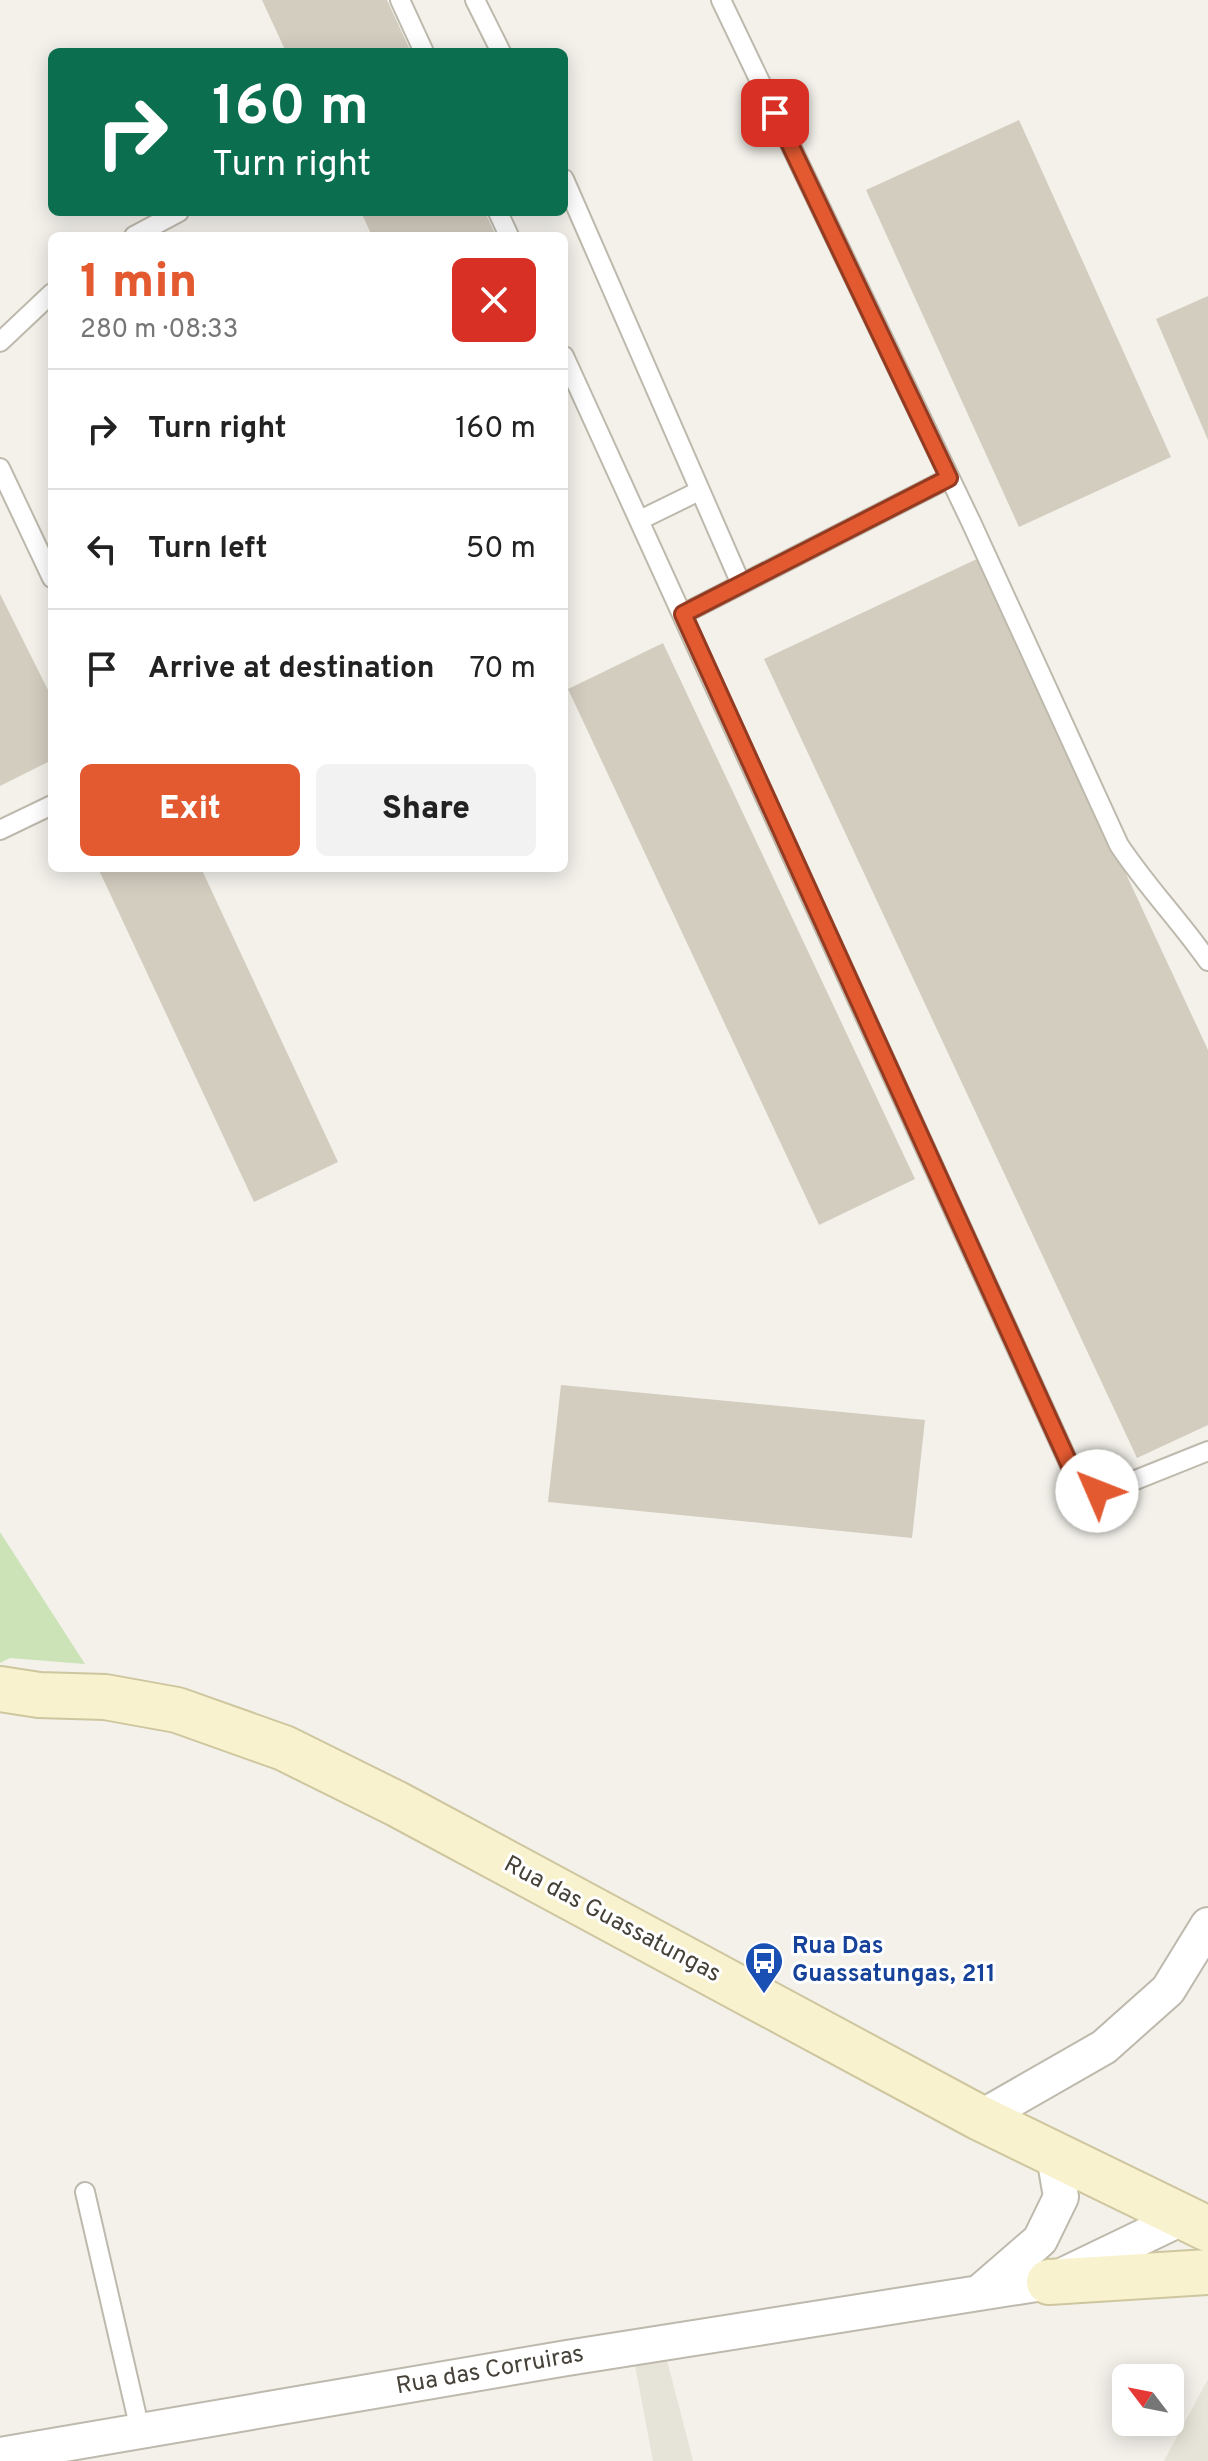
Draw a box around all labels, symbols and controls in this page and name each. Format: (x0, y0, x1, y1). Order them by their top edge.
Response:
text: 160 m (212, 74, 369, 144)
pin (741, 79, 809, 147)
icon: right (80, 80, 184, 184)
icon: arrive (753, 91, 797, 135)
text: Turn right (212, 143, 371, 189)
text: 1 min (80, 254, 197, 314)
button: close (452, 258, 536, 342)
text: 280 m · 08:33 (80, 314, 238, 347)
icon: right (80, 407, 124, 451)
text: Turn right (148, 411, 286, 448)
text: 160 m (455, 411, 536, 448)
icon: left (80, 527, 124, 571)
text: Turn left (148, 531, 268, 568)
text: 50 m (466, 531, 536, 568)
icon: arrive (80, 647, 124, 691)
text: Arrive at destination (148, 651, 434, 688)
text: 70 m (470, 651, 536, 688)
button: Exit (80, 764, 300, 856)
button: Share (316, 764, 536, 856)
position arrow (1055, 1449, 1139, 1533)
street label: Rua das Guassatungas (498, 1850, 726, 1990)
place label: Rua Das Guassatungas, 211 (792, 1932, 996, 1990)
bus stop icon: Rua Das Guassatungas, 211 (743, 1940, 785, 1995)
street label: Rua das Corruiras (394, 2340, 586, 2402)
north arrow (1112, 2364, 1184, 2436)
map controls (1112, 2364, 1184, 2436)

